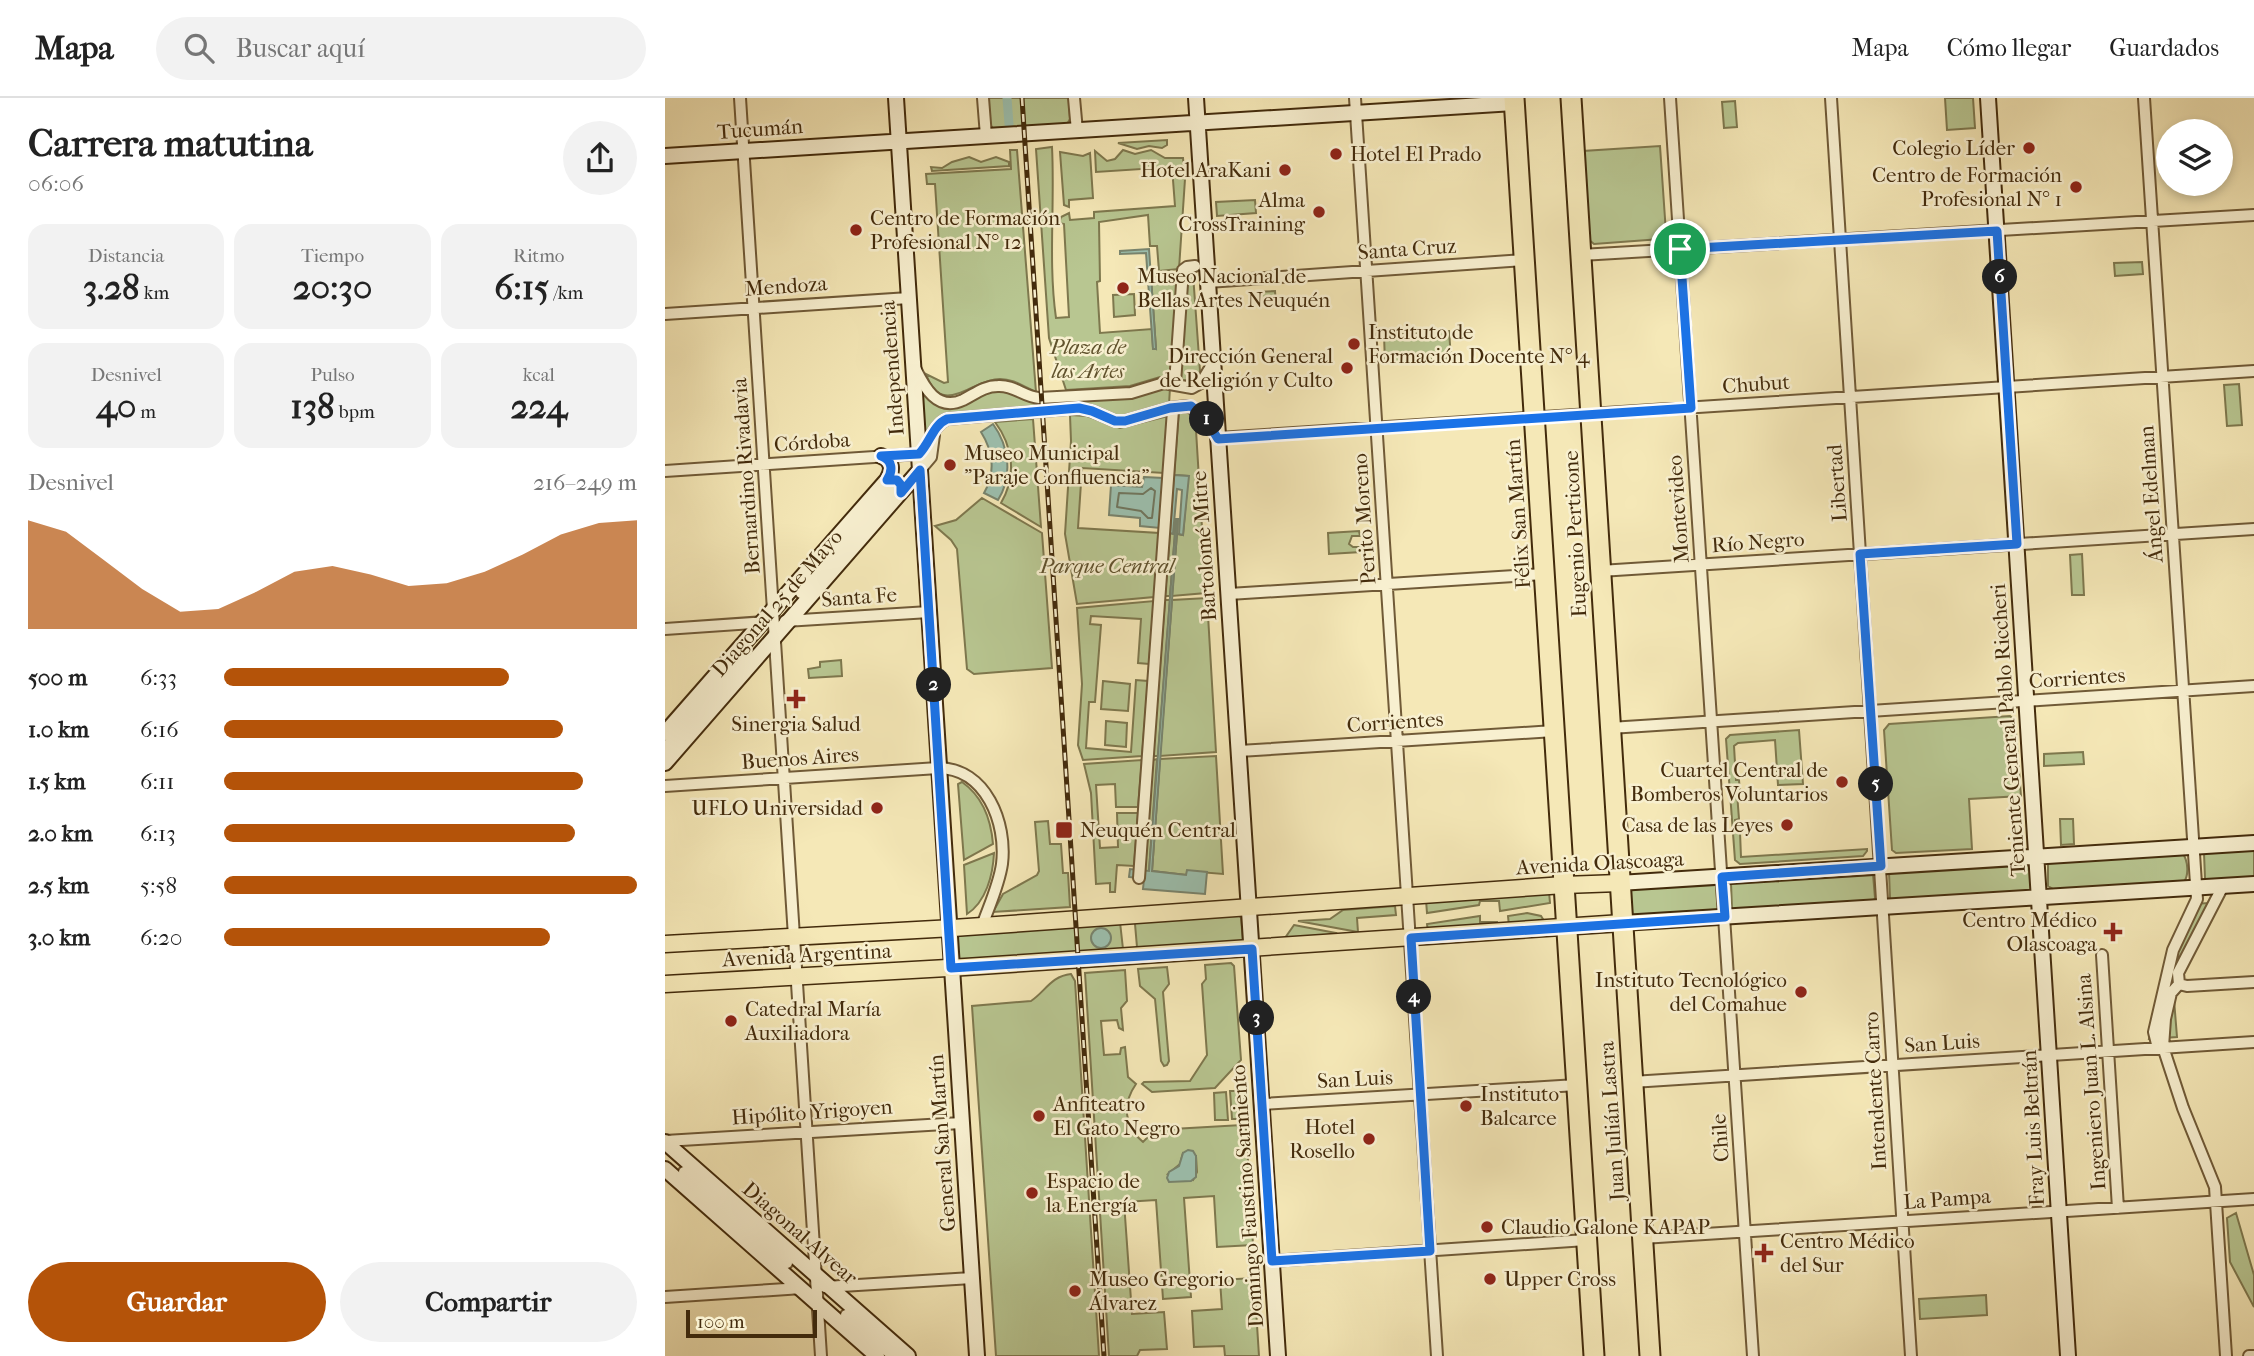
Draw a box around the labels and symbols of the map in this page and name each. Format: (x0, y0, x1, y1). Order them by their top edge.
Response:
street label: Tucumán (716, 114, 804, 144)
place label: Colegio Líder (1892, 136, 2015, 160)
marker: Colegio Líder (2021, 140, 2037, 156)
place label: Hotel El Prado (1350, 142, 1482, 166)
marker: Hotel El Prado (1328, 146, 1344, 162)
place label: Hotel AraKani (1140, 158, 1271, 182)
marker: Hotel AraKani (1277, 162, 1293, 178)
place label: Centro de Formación Profesional N° 1 (1872, 163, 2062, 211)
marker: Centro de Formación Profesional N° 1 (2068, 179, 2084, 195)
place label: Alma CrossTraining (1178, 188, 1306, 236)
marker: Alma CrossTraining (1311, 204, 1327, 220)
place label: Centro de Formación Profesional N° 12 (870, 206, 1060, 254)
pin (1650, 219, 1710, 279)
marker: Centro de Formación Profesional N° 12 (848, 222, 864, 238)
street label: Santa Cruz (1357, 234, 1457, 264)
pin: 6 (1983, 260, 2017, 294)
place label: Museo Nacional de Bellas Artes Neuquén (1137, 264, 1330, 312)
street label: Mendoza (744, 271, 828, 301)
marker: Museo Nacional de Bellas Artes Neuquén (1115, 280, 1131, 296)
street label: Independencia (875, 300, 909, 436)
place label: Instituto de Formación Docente N° 4 (1368, 320, 1590, 368)
park label: Plaza de las Artes (1049, 335, 1126, 383)
marker: Instituto de Formación Docente N° 4 (1346, 336, 1362, 352)
place label: Dirección General de Religión y Culto (1159, 344, 1333, 392)
marker: Dirección General de Religión y Culto (1339, 360, 1355, 376)
street label: Chubut (1721, 370, 1791, 398)
street label: Bernardino Rivadavia (727, 377, 765, 575)
pin: 1 (1189, 402, 1225, 436)
street label: Ángel Edelman (2134, 425, 2168, 564)
street label: Córdoba (773, 427, 851, 457)
street label: Félix San Martín (1501, 438, 1535, 590)
place label: Museo Municipal "Paraje Confluencia" (964, 441, 1149, 489)
street label: Libertad (1822, 443, 1852, 523)
street label: Eugenio Perticone (1559, 450, 1591, 618)
street label: Perito Moreno (1347, 453, 1381, 585)
street label: Montevideo (1662, 454, 1694, 564)
marker: Museo Municipal "Paraje Confluencia" (942, 457, 958, 473)
street label: Bartolomé Mitre (1187, 470, 1221, 622)
street label: Diagonal 25 de Mayo (707, 525, 847, 681)
street label: Río Negro (1711, 527, 1805, 557)
park label: Parque Central (1039, 554, 1177, 578)
street label: Santa Fe (820, 582, 898, 612)
street label: Teniente General Pablo Riccheri (1986, 583, 2030, 877)
street label: Corrientes (2028, 663, 2126, 693)
pin: 2 (917, 668, 951, 702)
marker: Sinergia Salud (786, 689, 806, 709)
street label: Corrientes (1346, 707, 1444, 737)
place label: Sinergia Salud (731, 712, 861, 736)
street label: Buenos Aires (741, 742, 860, 774)
place label: Cuartel Central de Bomberos Voluntarios (1630, 758, 1828, 806)
pin: 5 (1859, 766, 1893, 802)
marker: Cuartel Central de Bomberos Voluntarios (1834, 774, 1850, 790)
place label: UFLO Universidad (691, 796, 864, 820)
marker: UFLO Universidad (869, 800, 885, 816)
place label: Casa de las Leyes (1621, 813, 1773, 837)
marker: Casa de las Leyes (1779, 817, 1795, 833)
place label: Neuquén Central (1080, 818, 1236, 842)
marker: Neuquén Central (1054, 820, 1074, 840)
street label: Avenida Olascoaga (1514, 847, 1685, 879)
place label: Centro Médico Olascoaga (1962, 908, 2097, 956)
marker: Centro Médico Olascoaga (2103, 922, 2123, 942)
street label: Avenida Argentina (721, 939, 892, 971)
place label: Instituto Tecnológico del Comahue (1595, 968, 1787, 1016)
street label: Ingeniero Juan L. Alsina (2071, 973, 2111, 1191)
pin: 4 (1397, 979, 1431, 1014)
marker: Instituto Tecnológico del Comahue (1793, 984, 1809, 1000)
place label: Catedral María Auxiliadora (744, 997, 881, 1045)
pin: 3 (1239, 1000, 1275, 1035)
street label: Intendente Carro (1859, 1011, 1891, 1171)
marker: Catedral María Auxiliadora (723, 1013, 739, 1029)
street label: San Luis (1903, 1028, 1981, 1058)
street label: Juan Julián Lastra (1594, 1040, 1630, 1204)
street label: Fray Luis Beltrán (2017, 1049, 2049, 1207)
street label: General San Martín (924, 1053, 960, 1233)
street label: Domingo Faustino Sarmiento (1226, 1064, 1268, 1328)
street label: San Luis (1317, 1065, 1394, 1093)
place label: Instituto Balcarce (1480, 1082, 1559, 1130)
place label: Anfiteatro El Gato Negro (1052, 1092, 1180, 1140)
street label: Hipólito Yrigoyen (731, 1094, 893, 1130)
marker: Instituto Balcarce (1458, 1098, 1474, 1114)
marker: Anfiteatro El Gato Negro (1031, 1108, 1047, 1124)
street label: Chile (1706, 1113, 1734, 1163)
place label: Hotel Rosello (1289, 1115, 1355, 1163)
marker: Hotel Rosello (1361, 1131, 1377, 1147)
place label: Espacio de la Energía (1045, 1169, 1140, 1217)
street label: Diagonal Alvear (738, 1177, 862, 1289)
street label: La Pampa (1902, 1184, 1992, 1214)
marker: Espacio de la Energía (1024, 1185, 1040, 1201)
place label: Claudio Galone KAPAP (1501, 1215, 1710, 1239)
marker: Claudio Galone KAPAP (1479, 1219, 1495, 1235)
place label: Centro Médico del Sur (1780, 1229, 1915, 1277)
marker: Centro Médico del Sur (1754, 1243, 1774, 1263)
place label: Museo Gregorio Álvarez (1088, 1267, 1235, 1315)
place label: Upper Cross (1504, 1267, 1616, 1291)
marker: Upper Cross (1482, 1271, 1498, 1287)
marker: Museo Gregorio Álvarez (1067, 1283, 1083, 1299)
scale bar (686, 1307, 817, 1339)

